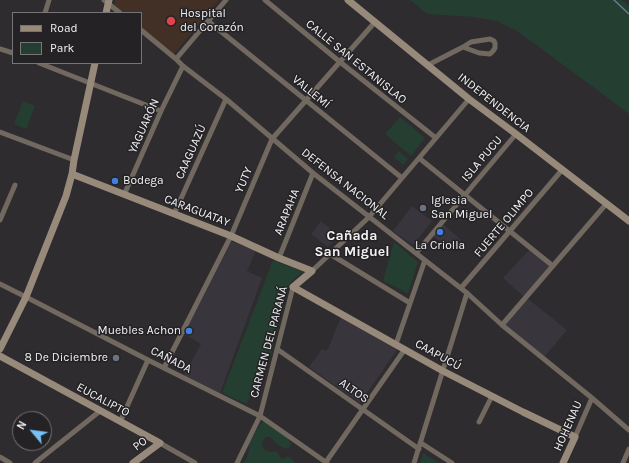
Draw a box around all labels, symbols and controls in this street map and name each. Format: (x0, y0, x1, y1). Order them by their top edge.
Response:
place label: Hospital del Corazón (180, 7, 244, 35)
legend (12, 12, 142, 64)
marker: Hospital del Corazón (165, 15, 177, 27)
street label: CALLE SAN ESTANISLAO (303, 17, 409, 107)
text: Road (50, 21, 78, 35)
text: Park (50, 41, 74, 55)
street label: INDEPENDENCIA (455, 70, 533, 136)
street label: VALLEMÍ (289, 72, 333, 112)
street label: YAGUARÓN (126, 96, 162, 156)
street label: CAAGUAZÚ (173, 122, 209, 182)
street label: ISLA PUCU (459, 133, 505, 185)
street label: DEFENSA NACIONAL (298, 145, 392, 223)
street label: YUTY (232, 165, 256, 195)
place label: Bodega (123, 174, 164, 188)
marker: Bodega (110, 176, 120, 186)
street label: FUERTE OLIMPO (471, 186, 537, 260)
street label: ARAPAHA (271, 187, 303, 237)
street label: CARAGUATAY (162, 192, 232, 230)
place label: Iglesia San Miguel (431, 194, 492, 222)
marker: Iglesia San Miguel (418, 203, 428, 213)
marker: La Criolla (435, 227, 445, 237)
district label: Cañada San Miguel (315, 228, 389, 260)
place label: La Criolla (415, 239, 465, 253)
street label: CARMEN DEL PARANÁ (247, 285, 291, 399)
place label: Muebles Achon (97, 324, 181, 338)
marker: Muebles Achon (184, 326, 194, 336)
street label: CAAPUCÚ (412, 336, 464, 374)
street label: CAÑADA (148, 344, 194, 376)
place label: 8 De Diciembre (25, 351, 108, 365)
marker: 8 De Diciembre (111, 353, 121, 363)
street label: ALTOS (336, 376, 372, 406)
street label: EUCALIPTO (74, 380, 132, 420)
street label: HOHENAU (551, 399, 585, 453)
north arrow (12, 411, 52, 451)
text: N (14, 419, 30, 432)
street label: PO (130, 434, 150, 454)

